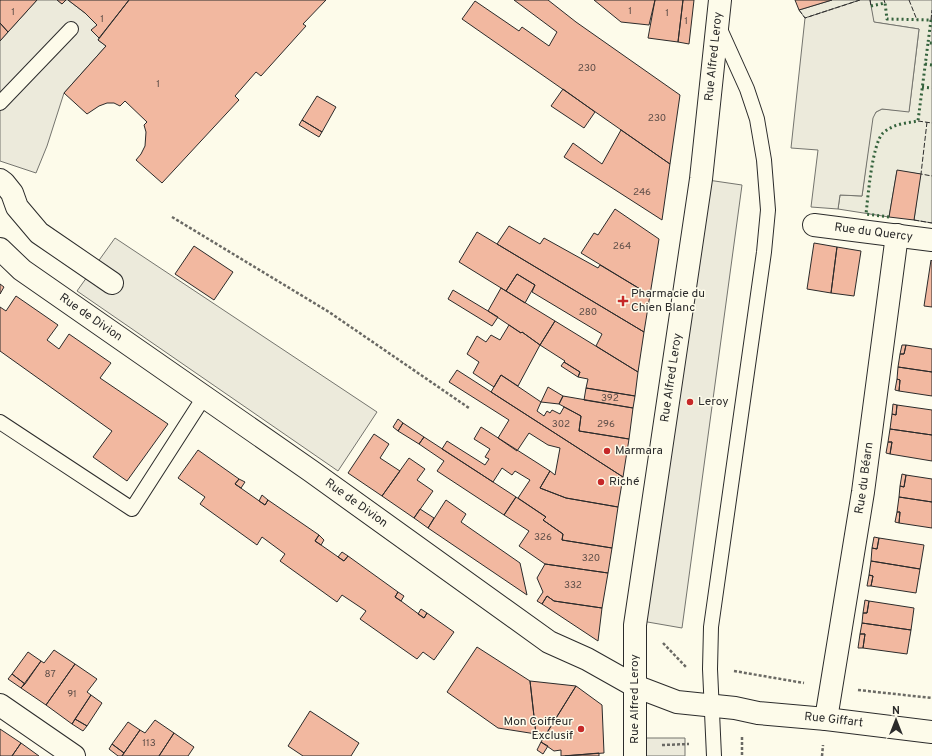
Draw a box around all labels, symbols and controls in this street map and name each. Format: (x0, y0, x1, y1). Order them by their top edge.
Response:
house number: 1 (628, 5, 632, 18)
house number: 1 (11, 6, 15, 19)
house number: 1 (665, 7, 669, 20)
street label: Rue Alfred Leroy (701, 11, 727, 102)
house number: 1 (100, 13, 104, 26)
house number: 1 (684, 15, 688, 28)
house number: 230 (578, 62, 596, 75)
house number: 1 (156, 78, 160, 91)
house number: 230 (648, 112, 666, 125)
house number: 246 (633, 186, 651, 199)
street label: Rue du Quercy (833, 220, 914, 245)
house number: 264 (613, 240, 631, 253)
place label: Pharmacie du Chien Blanc (631, 286, 705, 316)
street label: Rue de Divion (56, 290, 125, 345)
marker: Pharmacie du Chien Blanc (618, 296, 628, 306)
house number: 280 (579, 306, 597, 319)
street label: Rue Alfred Leroy (657, 332, 686, 423)
house number: 392 (601, 392, 619, 405)
place label: Leroy (698, 394, 729, 410)
marker: Leroy (685, 397, 695, 407)
house number: 302 (552, 418, 570, 431)
house number: 296 (597, 418, 615, 431)
street label: Rue du Béarn (852, 441, 878, 515)
place label: Marmara (615, 443, 663, 459)
marker: Marmara (602, 446, 612, 456)
place label: Riché (609, 474, 639, 490)
street label: Rue de Divion (322, 475, 391, 531)
marker: Riché (596, 477, 606, 487)
house number: 326 (534, 531, 552, 544)
house number: 320 (582, 552, 600, 565)
house number: 332 (564, 579, 582, 592)
street label: Rue Alfred Leroy (627, 654, 643, 744)
house number: 87 (44, 668, 56, 681)
house number: 91 (67, 688, 77, 701)
north arrow (876, 700, 916, 740)
text: N (892, 704, 900, 718)
street label: Rue Giffart (804, 709, 864, 731)
place label: Mon Coiffeur Exclusif (503, 714, 573, 744)
marker: Mon Coiffeur Exclusif (576, 724, 586, 734)
house number: 113 (142, 737, 156, 750)

